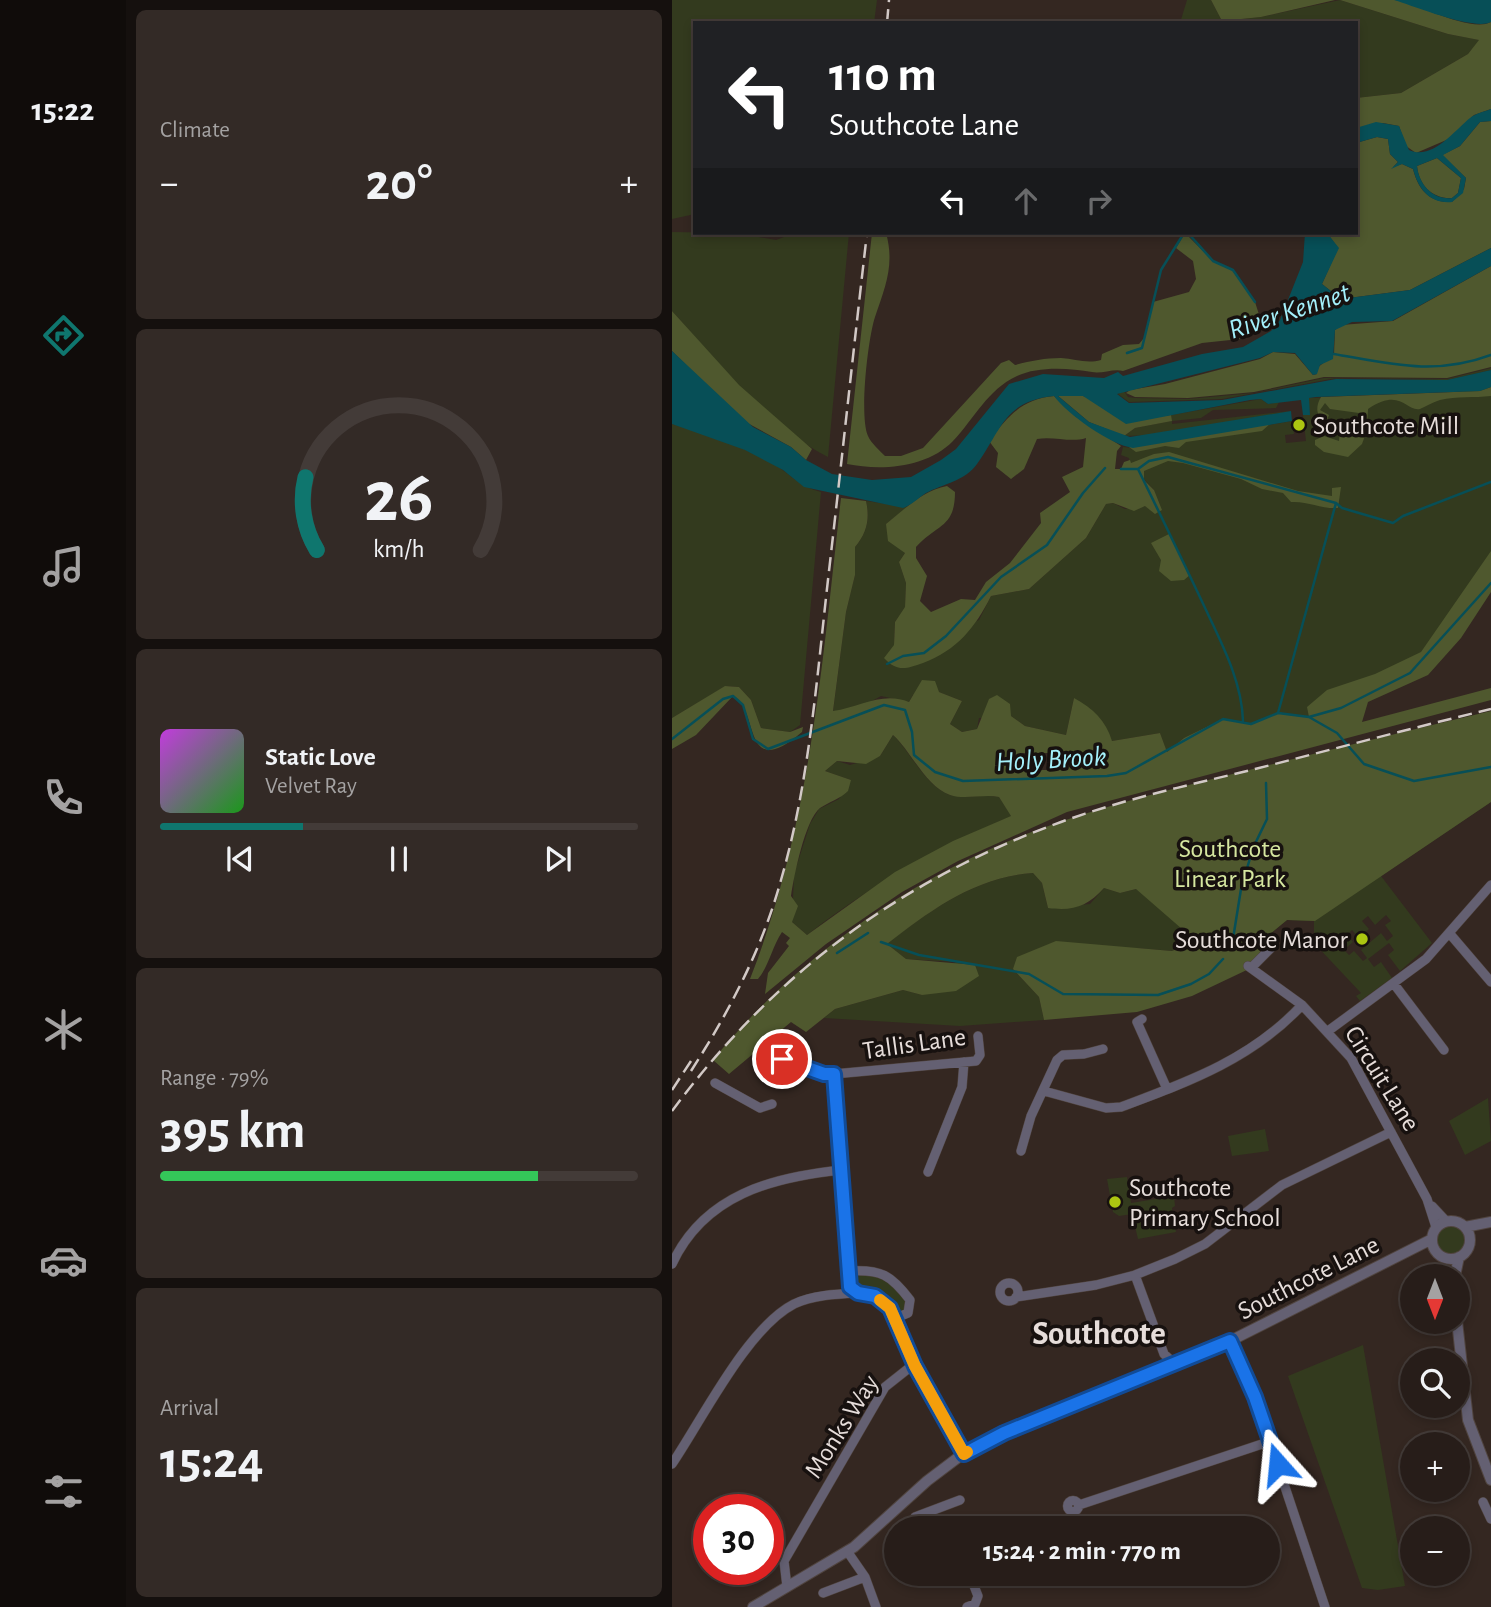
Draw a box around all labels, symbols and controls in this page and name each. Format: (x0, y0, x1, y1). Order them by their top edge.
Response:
icon: left (714, 49, 805, 140)
text: 110 m (829, 51, 937, 100)
text: 15:22 (32, 94, 94, 126)
text: Southcote Lane (829, 109, 1019, 141)
text: Climate (160, 119, 230, 142)
text: 20° (366, 157, 432, 209)
text: − (160, 165, 178, 203)
text: + (620, 165, 638, 203)
icon: left (934, 182, 972, 220)
icon: ahead (1007, 182, 1045, 220)
icon: right (1080, 182, 1118, 220)
water label: River Kennet (1225, 279, 1355, 345)
icon: directions (39, 311, 88, 360)
place label: Southcote Mill (1313, 413, 1459, 439)
marker: Southcote Mill (1291, 417, 1307, 433)
text: 26 (364, 463, 434, 536)
text: km/h (373, 537, 425, 562)
icon: music (39, 542, 88, 591)
water label: Holy Brook (995, 743, 1107, 777)
text: Static Love (265, 744, 376, 770)
icon: phone (39, 773, 88, 822)
text: Velvet Ray (265, 775, 357, 798)
park label: Southcote Linear Park (1174, 836, 1286, 892)
icon: previous (221, 840, 259, 878)
icon: pause (380, 840, 418, 878)
icon: next (539, 840, 577, 878)
place label: Southcote Manor (1175, 927, 1349, 953)
marker: Southcote Manor (1354, 931, 1370, 947)
icon: climate (39, 1005, 88, 1054)
street label: Circuit Lane (1340, 1021, 1425, 1136)
street label: Tallis Lane (861, 1024, 967, 1064)
pin (752, 1029, 812, 1089)
icon: arrive (763, 1040, 801, 1078)
text: Range · 79% (160, 1067, 269, 1090)
text: 395 km (160, 1105, 306, 1157)
place label: Southcote Primary School (1129, 1175, 1281, 1231)
marker: Southcote Primary School (1107, 1194, 1123, 1210)
street label: Southcote Lane (1234, 1231, 1383, 1325)
icon: car (39, 1236, 88, 1285)
north arrow (1400, 1264, 1470, 1334)
map controls (1400, 1264, 1470, 1586)
district label: Southcote (1032, 1318, 1166, 1351)
button: search (1400, 1348, 1470, 1418)
street label: Monks Way (800, 1370, 884, 1483)
text: Arrival (160, 1397, 219, 1420)
position arrow (1241, 1427, 1315, 1501)
button: + (1400, 1432, 1470, 1502)
text: 15:24 (160, 1435, 264, 1487)
icon: filters (39, 1467, 88, 1516)
speed limit sign: 30 (693, 1494, 784, 1585)
button: − (1400, 1516, 1470, 1586)
text: 15:24 · 2 min · 770 m (983, 1538, 1181, 1564)

